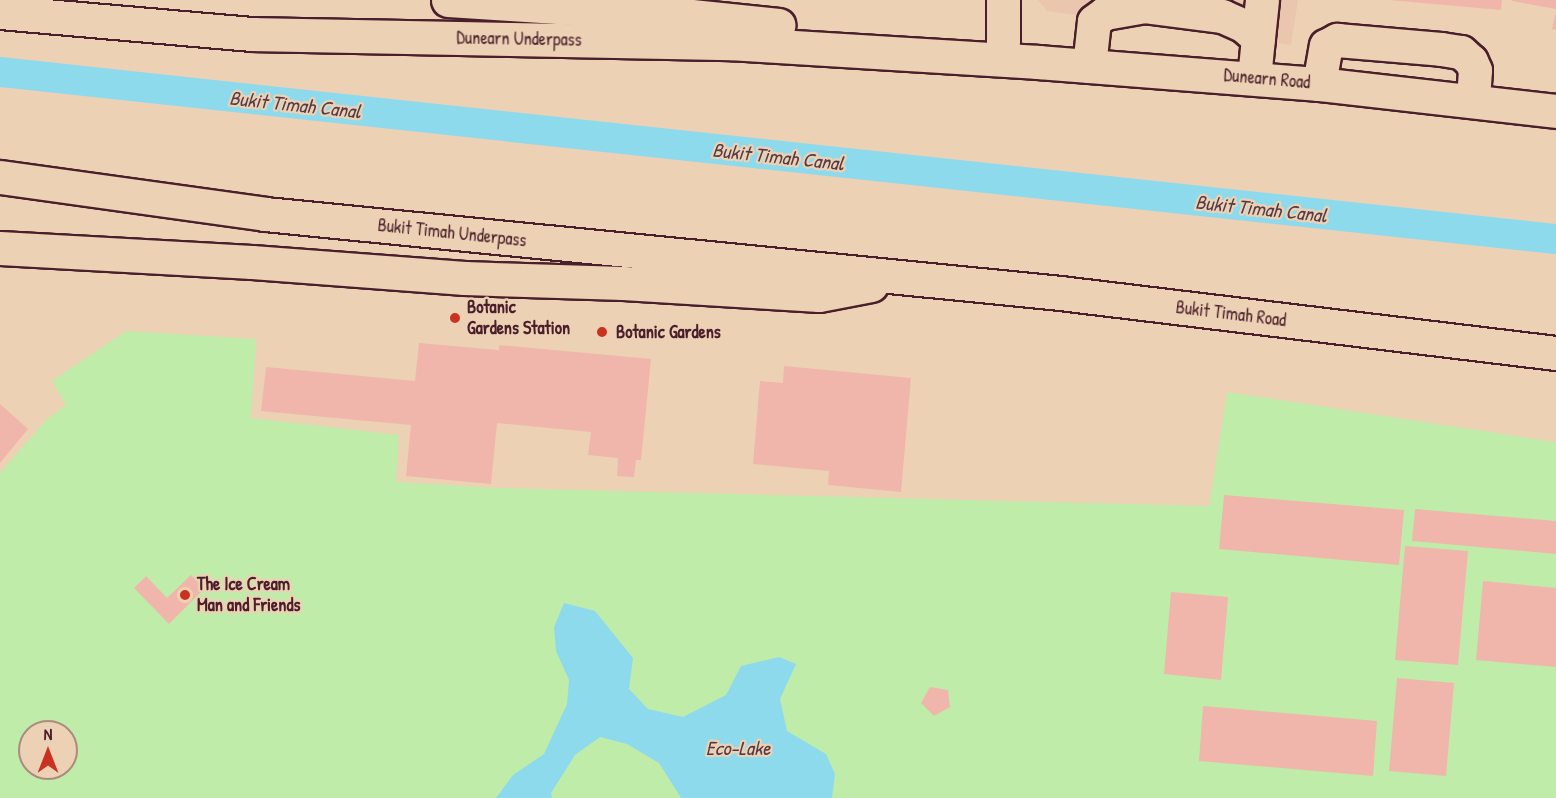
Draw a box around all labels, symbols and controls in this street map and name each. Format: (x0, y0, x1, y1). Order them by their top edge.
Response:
street label: Dunearn Underpass (456, 27, 582, 51)
street label: Dunearn Road (1223, 64, 1311, 94)
water label: Bukit Timah Canal (228, 85, 362, 123)
water label: Bukit Timah Canal (711, 137, 845, 175)
water label: Bukit Timah Canal (1194, 189, 1328, 227)
street label: Bukit Timah Underpass (377, 214, 527, 252)
place label: Botanic Gardens Station (467, 297, 570, 340)
street label: Bukit Timah Road (1175, 297, 1287, 331)
marker: Botanic Gardens Station (448, 311, 462, 325)
place label: Botanic Gardens (616, 321, 721, 343)
marker: Botanic Gardens (593, 323, 611, 341)
place label: The Ice Cream Man and Friends (197, 574, 300, 616)
marker: The Ice Cream Man and Friends (178, 588, 192, 602)
north arrow (18, 720, 78, 780)
text: N (44, 723, 52, 745)
water label: Eco-Lake (706, 735, 770, 759)

